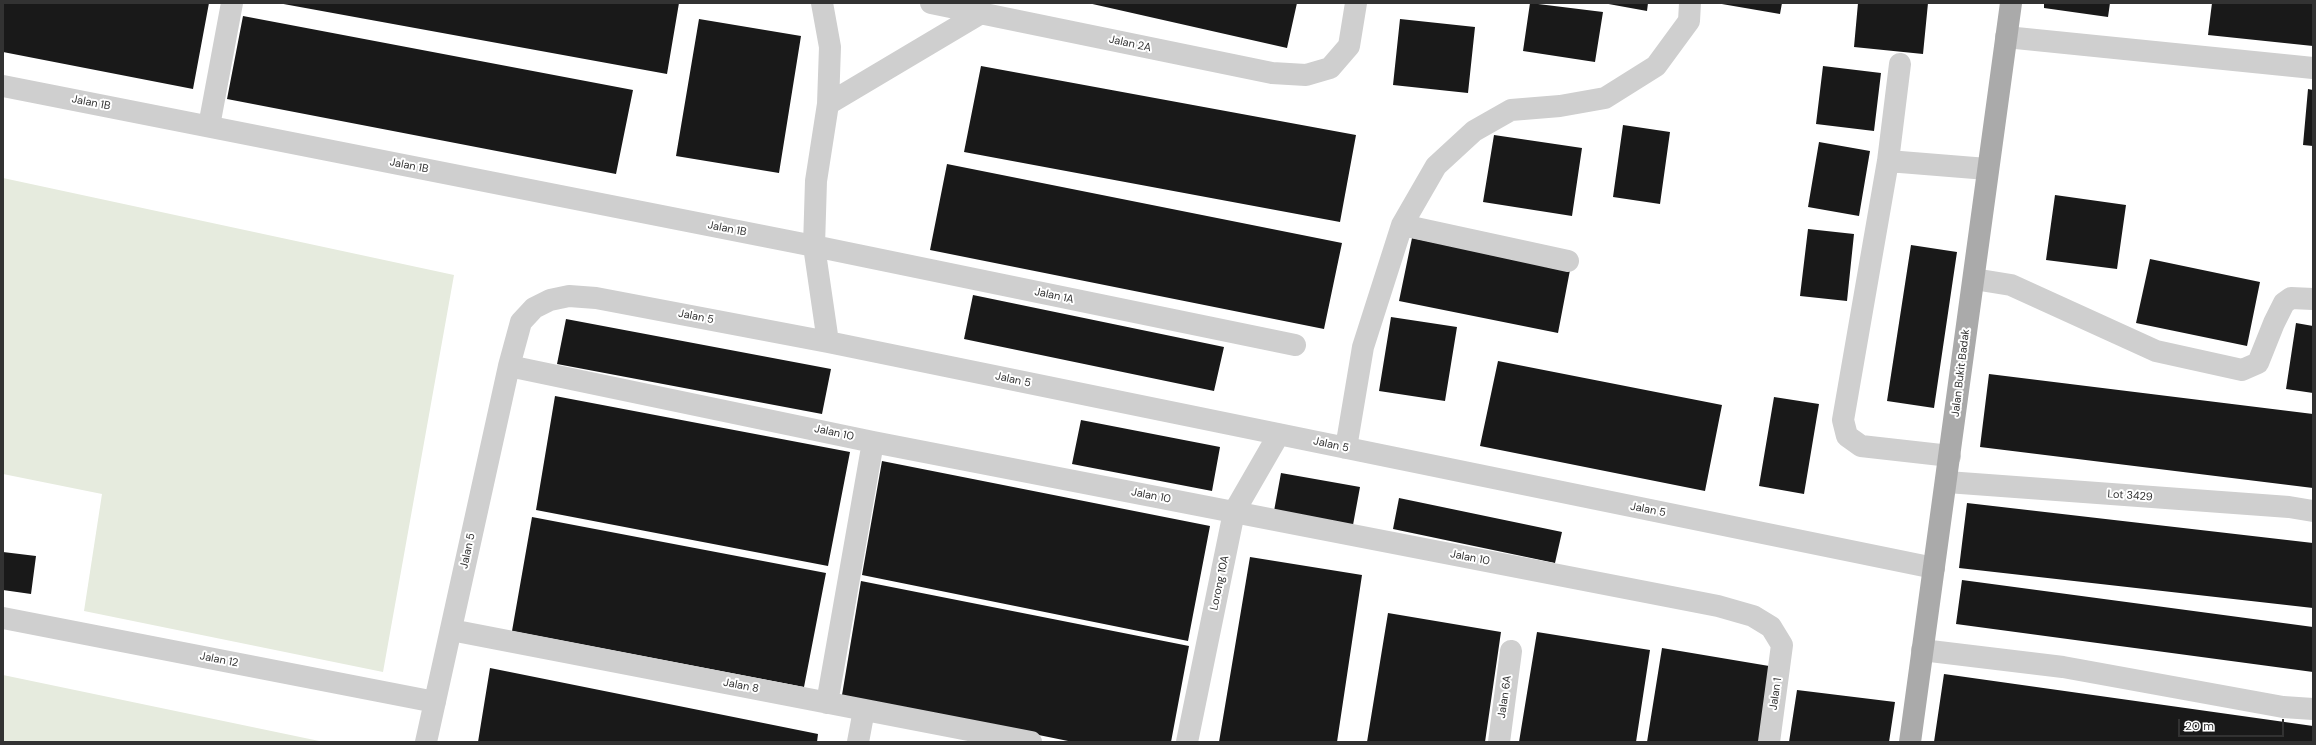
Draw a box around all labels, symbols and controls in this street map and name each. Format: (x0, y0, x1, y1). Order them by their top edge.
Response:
street label: Jalan 2A (1108, 33, 1152, 55)
street label: Jalan 1B (70, 93, 112, 113)
street label: Jalan 1B (388, 156, 430, 176)
street label: Jalan 1B (706, 219, 748, 239)
street label: Jalan 1A (1033, 285, 1075, 307)
street label: Jalan 5 (677, 307, 715, 327)
street label: Jalan Bukit Badak (1949, 328, 1973, 418)
street label: Jalan 5 (994, 370, 1032, 390)
street label: Jalan 10 (813, 422, 855, 444)
street label: Jalan 5 (1312, 435, 1350, 455)
street label: Jalan 10 (1130, 486, 1172, 506)
street label: Lot 3429 (2107, 488, 2153, 504)
street label: Jalan 5 (1629, 500, 1667, 520)
street label: Jalan 5 (458, 532, 478, 570)
street label: Jalan 10 (1449, 548, 1491, 568)
street label: Lorong 10A (1208, 554, 1232, 612)
street label: Jalan 12 (199, 650, 239, 670)
street label: Jalan 6A (1495, 675, 1515, 719)
street label: Jalan 8 (722, 676, 760, 696)
street label: Jalan 1 (1767, 677, 1785, 711)
scale bar (2180, 711, 2286, 737)
text: 20 m (2185, 718, 2214, 734)

